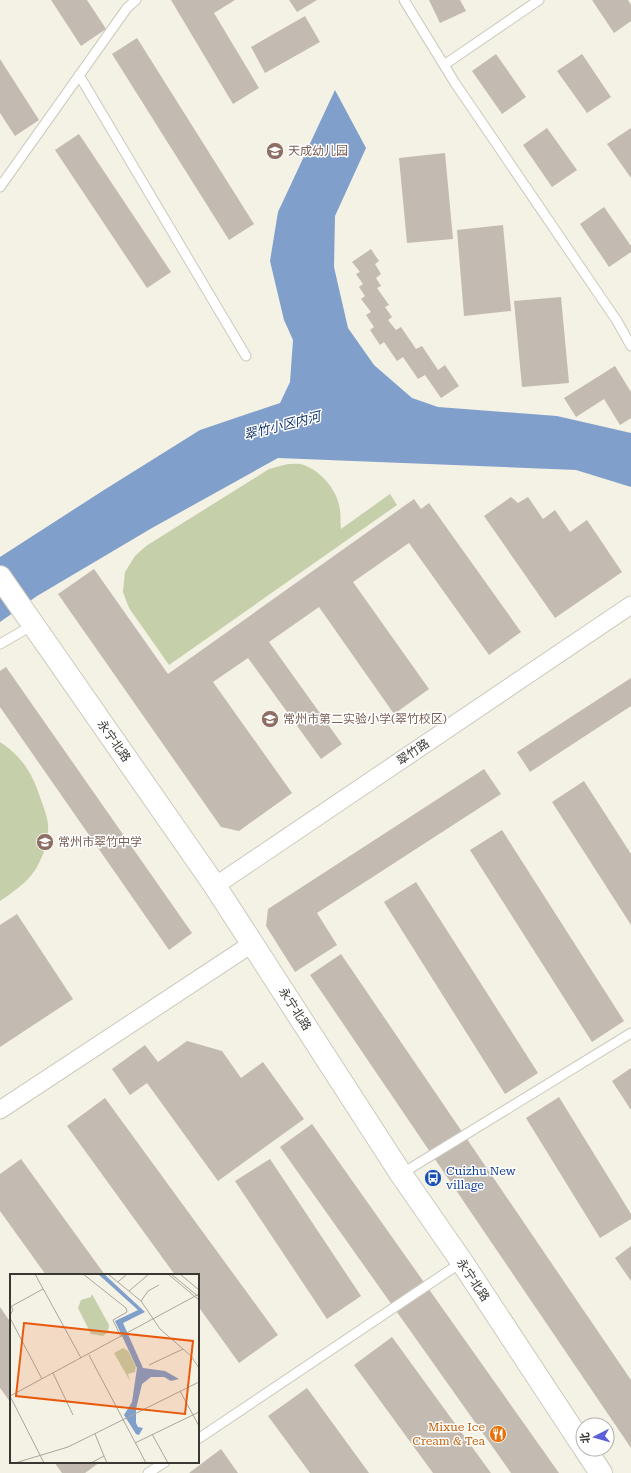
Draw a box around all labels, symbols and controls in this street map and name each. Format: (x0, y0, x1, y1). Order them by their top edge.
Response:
school or university icon: 天成幼儿园 (265, 141, 285, 161)
place label: 天成幼儿园 (288, 144, 348, 158)
water label: 翠竹小区内河 (242, 408, 325, 442)
school or university icon: 常州市第二实验小学(翠竹校区) (260, 709, 280, 729)
place label: 常州市第二实验小学(翠竹校区) (283, 712, 447, 726)
street label: 永宁北路 (94, 717, 134, 765)
street label: 翠竹路 (394, 736, 432, 768)
school or university icon: 常州市翠竹中学 (35, 832, 55, 852)
place label: 常州市翠竹中学 (58, 835, 142, 849)
street label: 永宁北路 (276, 985, 314, 1033)
place label: Cuizhu New village (446, 1164, 516, 1192)
bus stop icon: Cuizhu New village (423, 1168, 443, 1188)
street label: 永宁北路 (454, 1256, 492, 1304)
inset map (10, 1274, 199, 1463)
north arrow (575, 1417, 615, 1457)
place label: Mixue Ice Cream & Tea (412, 1420, 485, 1448)
restaurant icon: Mixue Ice Cream & Tea (488, 1424, 508, 1444)
text: 北 (579, 1432, 593, 1444)

